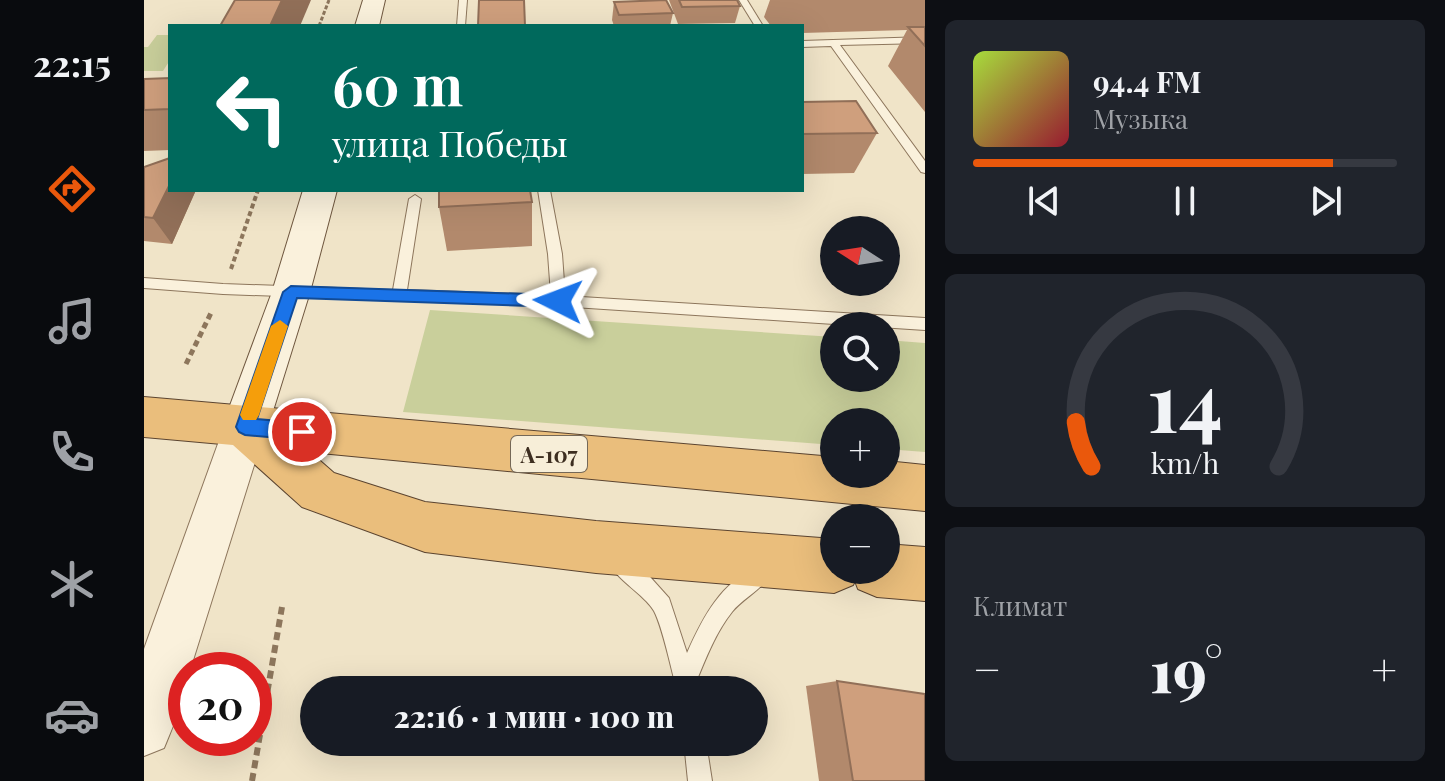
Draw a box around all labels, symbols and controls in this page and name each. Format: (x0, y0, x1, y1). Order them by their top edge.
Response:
text: 22:15 (33, 38, 111, 86)
text: 60 m (332, 46, 463, 121)
icon: left (200, 56, 304, 160)
text: 94.4 FM (1093, 61, 1202, 101)
text: Музыка (1093, 101, 1188, 136)
text: улица Победы (332, 118, 568, 166)
icon: directions (44, 161, 100, 217)
icon: previous (1022, 179, 1066, 223)
icon: pause (1163, 179, 1207, 223)
icon: next (1304, 179, 1348, 223)
north arrow (820, 216, 900, 296)
map controls (820, 216, 900, 584)
position arrow (516, 259, 600, 343)
icon: music (44, 293, 100, 349)
button: search (820, 312, 900, 392)
text: 14 (1147, 342, 1223, 453)
pin (268, 398, 336, 466)
button: + (820, 408, 900, 488)
icon: arrive (280, 410, 324, 454)
icon: phone (44, 424, 100, 480)
road number: А-107 (511, 436, 587, 472)
text: km/h (1151, 443, 1219, 481)
button: − (820, 504, 900, 584)
icon: climate (44, 556, 100, 612)
text: Климат (973, 588, 1067, 623)
text: 19° (1150, 628, 1223, 708)
text: − (973, 638, 1001, 697)
text: + (1371, 638, 1397, 697)
speed limit sign: 20 (168, 652, 272, 756)
icon: car (44, 687, 100, 743)
text: 22:16 · 1 мин · 100 m (394, 696, 674, 736)

